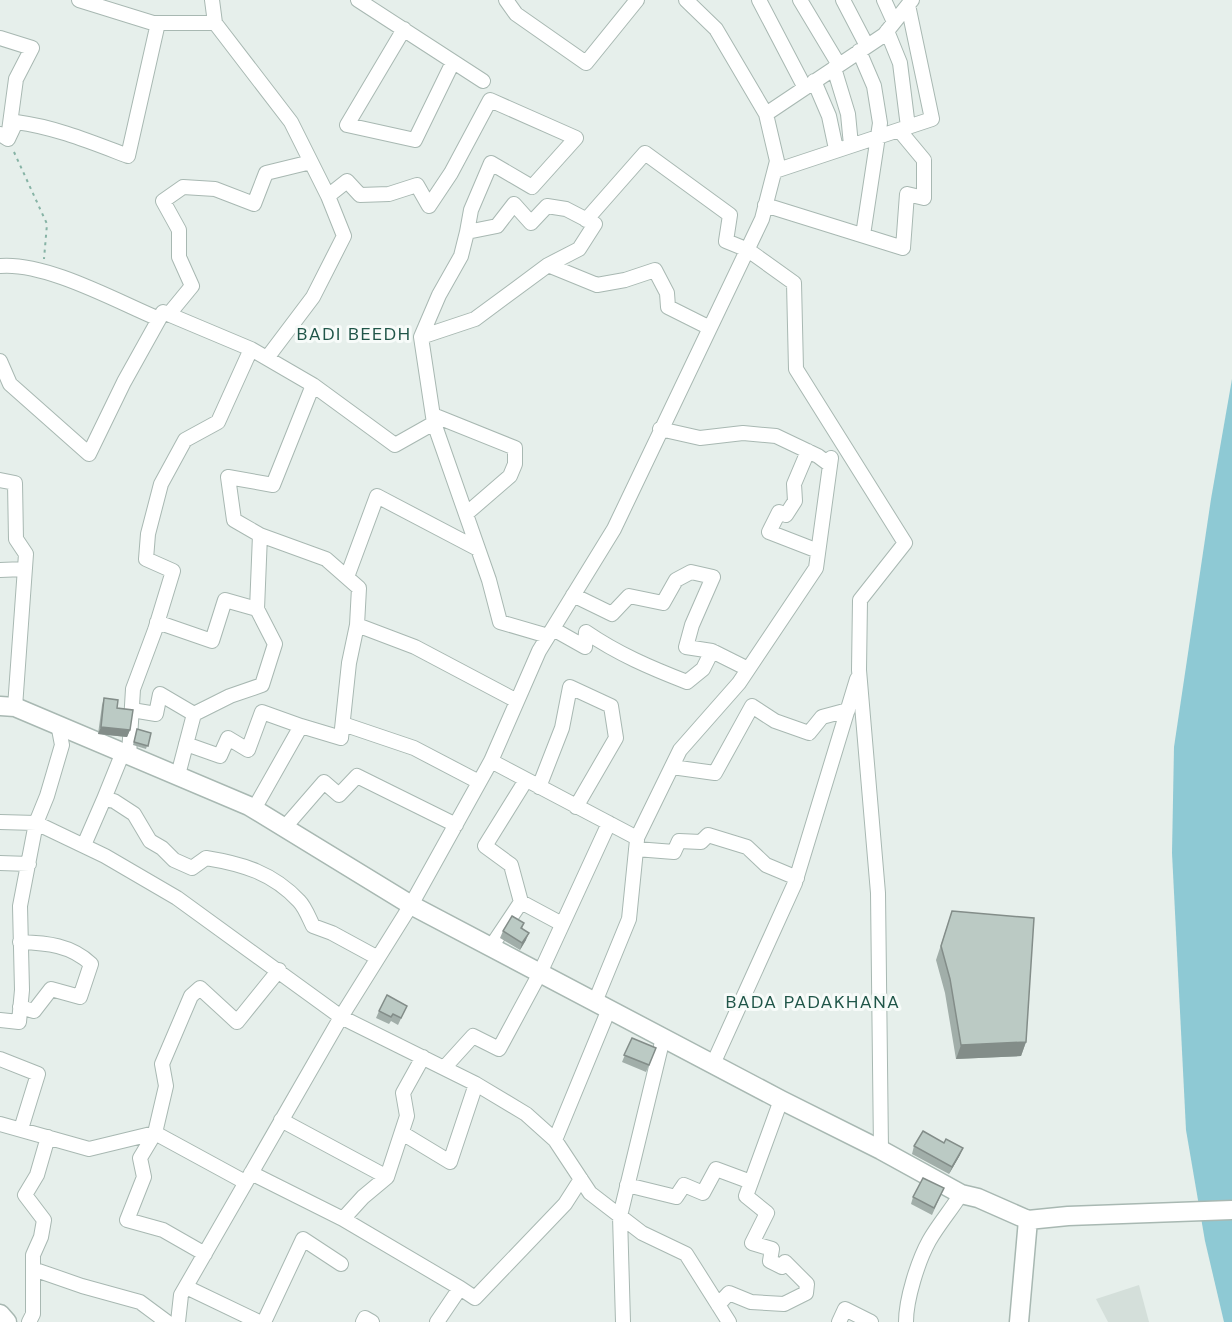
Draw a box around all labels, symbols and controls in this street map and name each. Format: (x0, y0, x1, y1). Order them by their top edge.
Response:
district label: BADI BEEDH (297, 322, 411, 346)
district label: BADA PADAKHANA (725, 990, 901, 1014)

